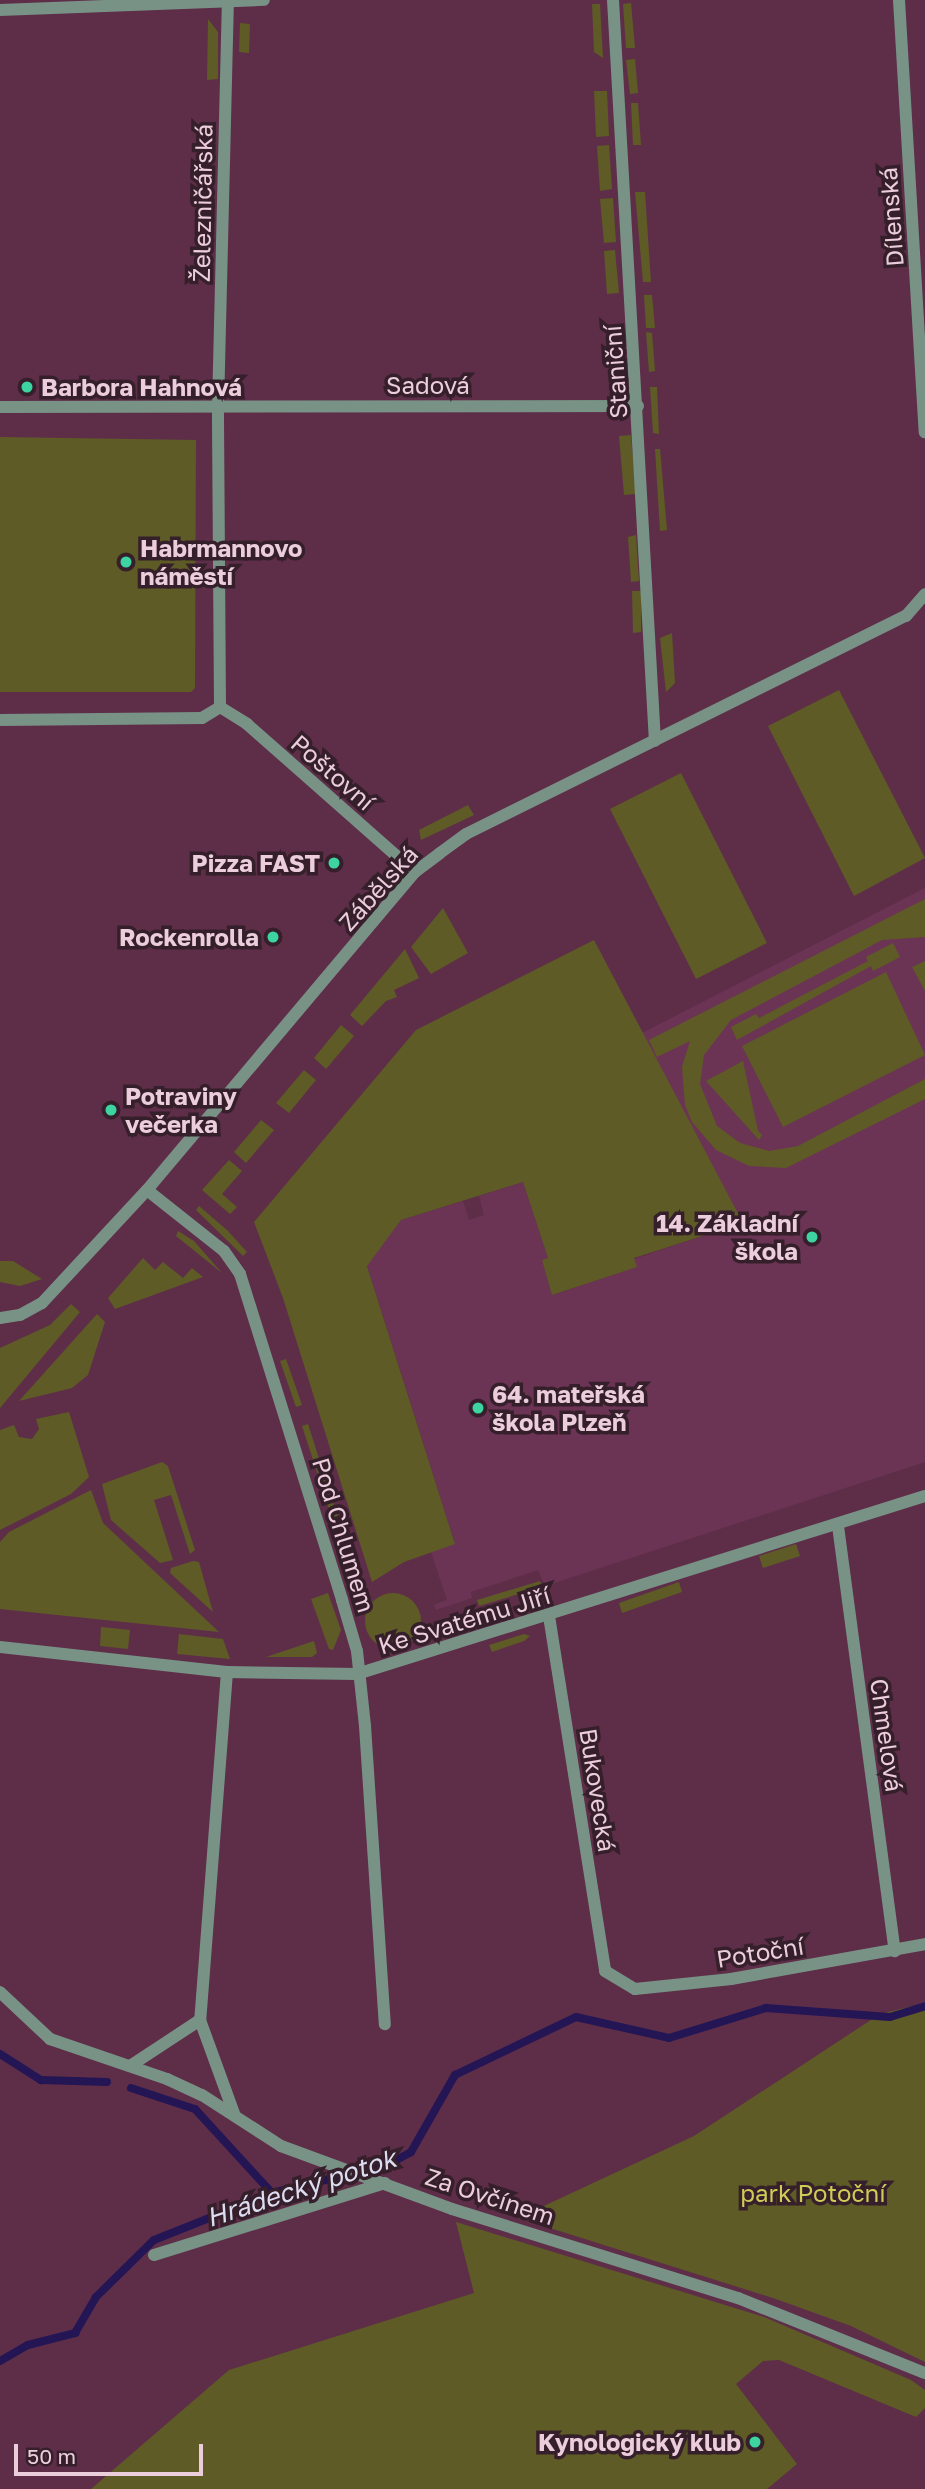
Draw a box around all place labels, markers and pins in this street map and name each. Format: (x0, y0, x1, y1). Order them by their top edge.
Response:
place label: Barbora Hahnová (41, 373, 242, 401)
marker: Barbora Hahnová (19, 379, 35, 395)
place label: Habrmannovo náměstí (140, 534, 302, 590)
marker: Habrmannovo náměstí (118, 554, 134, 570)
place label: Pizza FAST (192, 849, 320, 877)
marker: Pizza FAST (326, 855, 342, 871)
place label: Rockenrolla (119, 923, 259, 951)
marker: Rockenrolla (265, 929, 281, 945)
place label: Potraviny večerka (125, 1082, 237, 1138)
marker: Potraviny večerka (103, 1102, 119, 1118)
place label: 14. Základní škola (656, 1209, 798, 1265)
marker: 14. Základní škola (804, 1229, 820, 1245)
place label: 64. mateřská škola Plzeň (492, 1380, 645, 1436)
marker: 64. mateřská škola Plzeň (470, 1400, 486, 1416)
place label: Kynologický klub (538, 2428, 741, 2456)
marker: Kynologický klub (747, 2434, 763, 2450)

